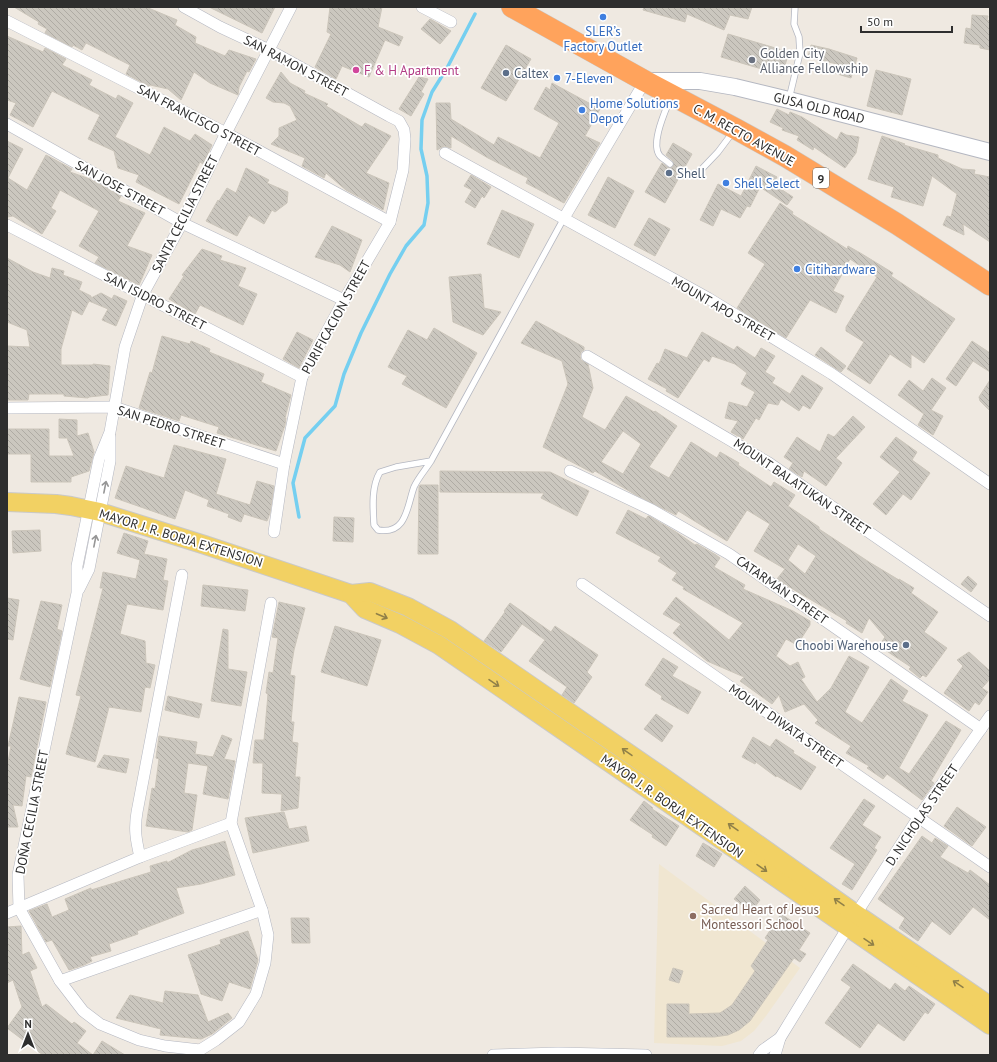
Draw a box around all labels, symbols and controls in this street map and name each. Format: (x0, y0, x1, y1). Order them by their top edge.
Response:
scale bar (861, 8, 952, 34)
marker: SLER’s Factory Outlet (598, 12, 608, 22)
text: 50 m (867, 14, 893, 29)
place label: SLER’s Factory Outlet (564, 23, 643, 55)
street label: SAN RAMON STREET (241, 31, 351, 101)
place label: Golden City Alliance Fellowship (760, 45, 868, 77)
marker: Golden City Alliance Fellowship (747, 55, 757, 65)
place label: F & H Apartment (364, 62, 460, 79)
marker: F & H Apartment (351, 65, 361, 75)
place label: Caltex (514, 65, 549, 82)
marker: Caltex (501, 68, 511, 78)
place label: 7-Eleven (565, 70, 613, 87)
marker: 7-Eleven (552, 73, 562, 83)
street label: SAN FRANCISCO STREET (134, 80, 264, 160)
street label: GUSA OLD ROAD (772, 88, 866, 128)
place label: Home Solutions Depot (590, 95, 678, 127)
street label: C. M. RECTO AVENUE (690, 100, 798, 170)
marker: Home Solutions Depot (577, 105, 587, 115)
street label: SANTA CECILIA STREET (148, 152, 222, 276)
street label: SAN JOSE STREET (72, 156, 168, 220)
place label: Shell (677, 165, 705, 182)
marker: Shell (664, 168, 674, 178)
road number: 9 (813, 168, 829, 188)
place label: Shell Select (734, 175, 800, 192)
marker: Shell Select (721, 178, 731, 188)
street label: PURIFICACION STREET (298, 257, 374, 377)
place label: Citihardware (805, 261, 876, 278)
marker: Citihardware (792, 264, 802, 274)
street label: SAN ISIDRO STREET (101, 268, 209, 334)
street label: MOUNT APO STREET (668, 273, 778, 345)
street label: SAN PEDRO STREET (115, 402, 227, 452)
street label: MOUNT BALATUKAN STREET (730, 435, 874, 539)
one-way arrow (102, 481, 110, 494)
street label: MAYOR J. R. BORJA EXTENSION (97, 505, 265, 571)
one-way arrow (91, 534, 99, 547)
street label: CATARMAN STREET (733, 552, 831, 628)
one-way arrow (376, 613, 388, 620)
place label: Choobi Warehouse (795, 637, 898, 654)
marker: Choobi Warehouse (901, 640, 911, 650)
one-way arrow (488, 679, 499, 687)
street label: MOUNT DIWATA STREET (725, 680, 847, 772)
street label: DOÑA CECILIA STREET (12, 748, 52, 876)
one-way arrow (622, 748, 633, 756)
street label: MAYOR J. R. BORJA EXTENSION (597, 750, 747, 862)
street label: D. NICHOLAS STREET (882, 761, 962, 869)
one-way arrow (728, 823, 739, 831)
one-way arrow (756, 864, 767, 872)
one-way arrow (834, 898, 845, 906)
place label: Sacred Heart of Jesus Montessori School (701, 901, 819, 933)
marker: Sacred Heart of Jesus Montessori School (688, 911, 698, 921)
one-way arrow (863, 938, 874, 946)
one-way arrow (953, 980, 964, 988)
north arrow (8, 1014, 48, 1054)
text: N (24, 1017, 32, 1031)

